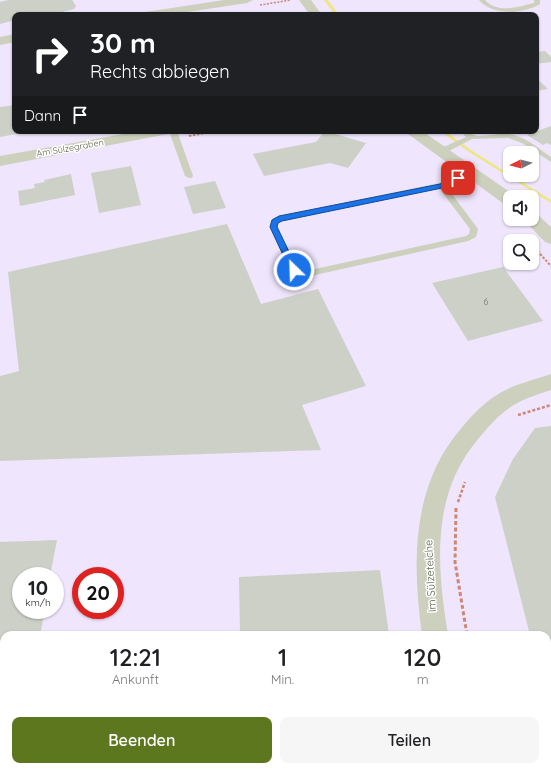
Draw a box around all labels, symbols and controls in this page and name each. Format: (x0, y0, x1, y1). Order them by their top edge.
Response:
text: 30 m (90, 25, 156, 60)
icon: right (24, 28, 76, 80)
text: Rechts abbiegen (90, 60, 230, 83)
icon: arrive (69, 104, 91, 126)
text: Dann (24, 106, 61, 125)
street label: Am Sülzegraben (35, 136, 104, 159)
north arrow (503, 146, 539, 182)
map controls (503, 146, 539, 270)
pin (441, 161, 475, 195)
icon: arrive (447, 167, 469, 189)
button: sound (503, 190, 539, 226)
button: search (503, 234, 539, 270)
position arrow (273, 249, 315, 291)
house number: 6 (484, 296, 489, 307)
street label: Im Sülzeteiche (421, 539, 439, 613)
speed limit sign: 20 (72, 567, 124, 619)
text: 10 (28, 575, 48, 600)
text: km/h (25, 596, 51, 609)
text: 12:21 (110, 642, 161, 672)
text: 1 (278, 642, 287, 672)
text: 120 (404, 642, 441, 672)
text: Ankunft (112, 671, 159, 687)
text: Min. (271, 671, 294, 687)
text: m (417, 671, 429, 687)
button: Beenden (12, 717, 272, 763)
button: Teilen (280, 717, 539, 763)

